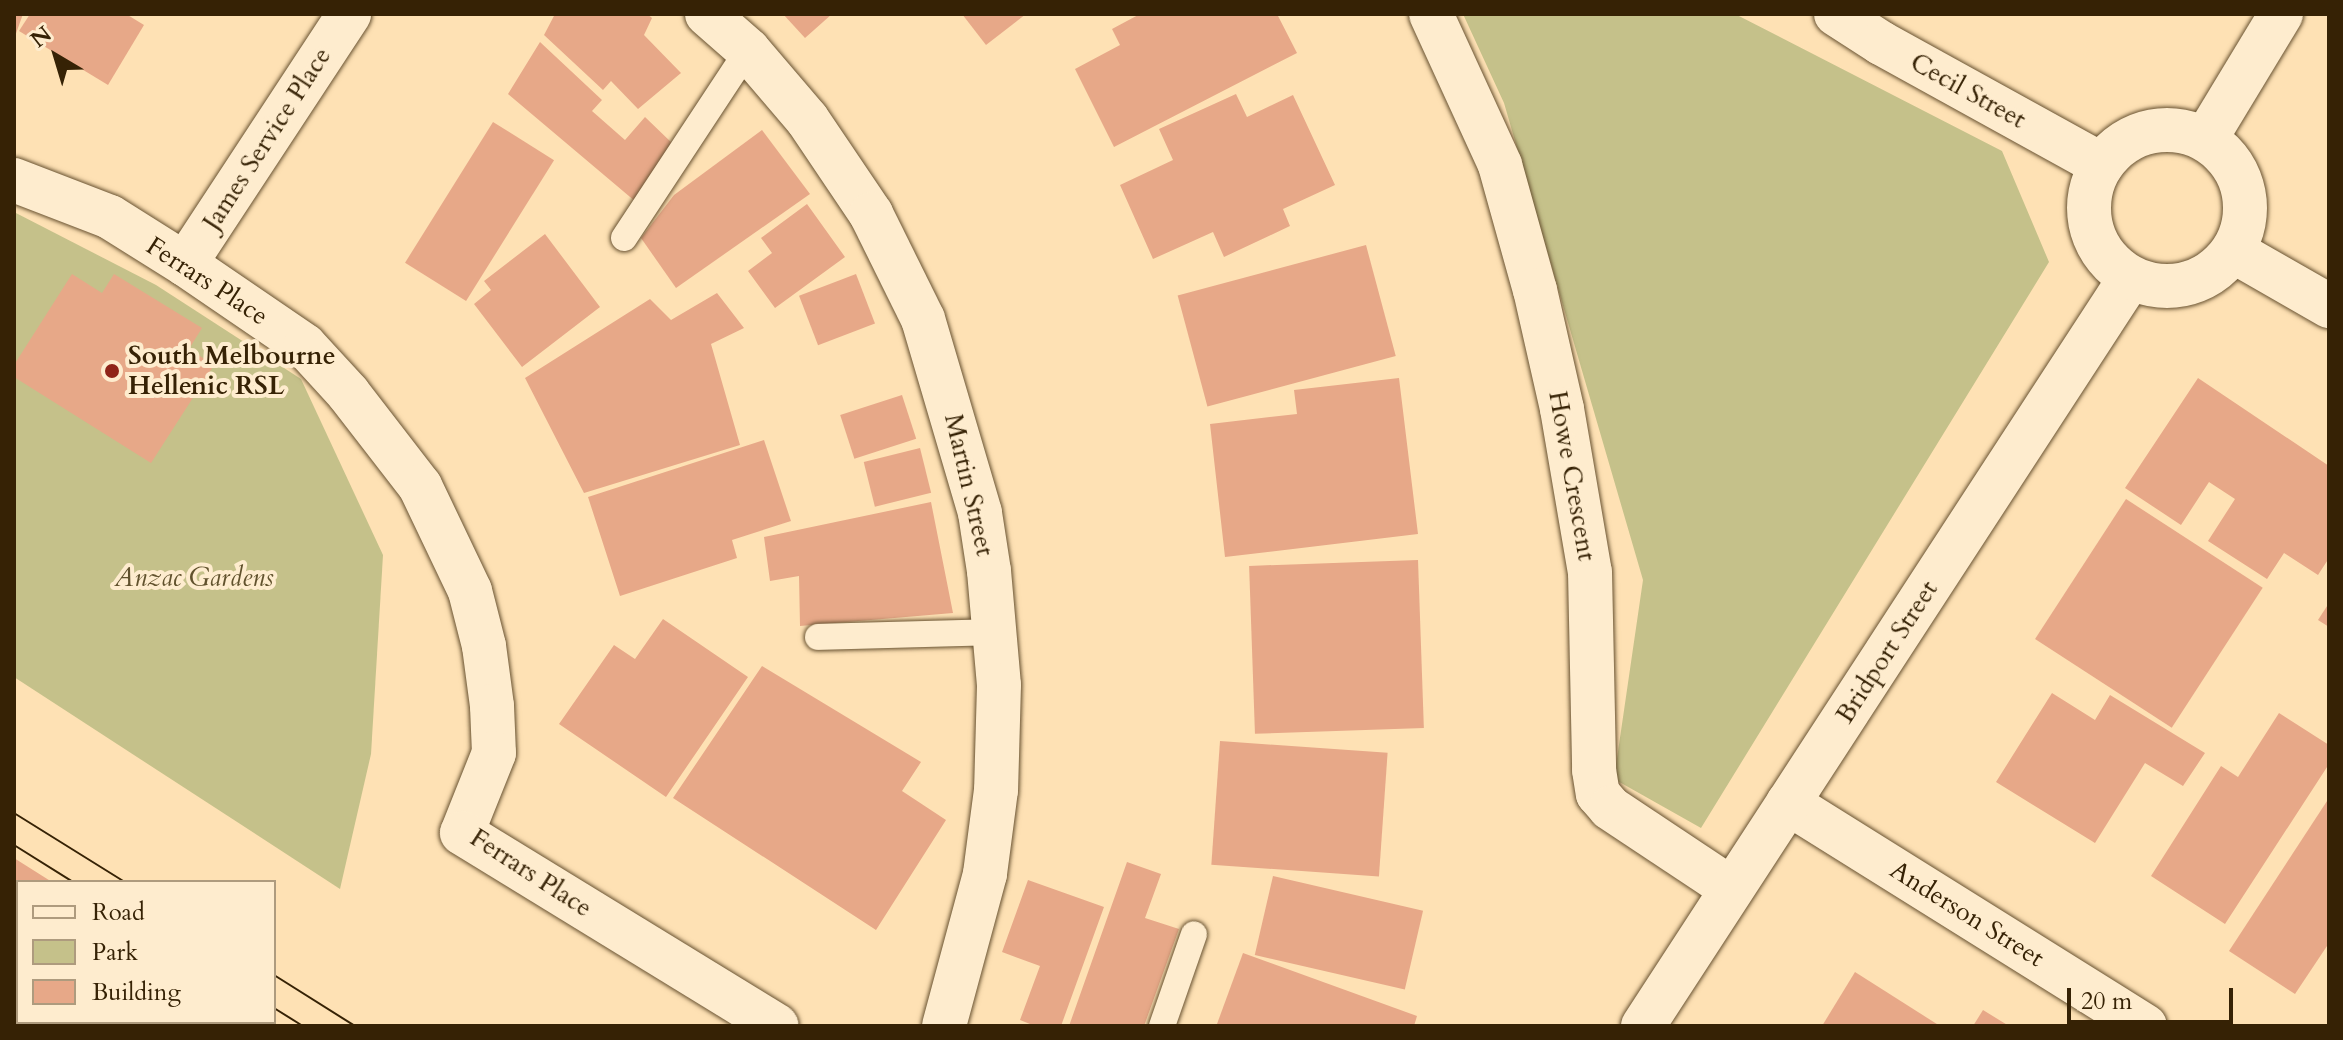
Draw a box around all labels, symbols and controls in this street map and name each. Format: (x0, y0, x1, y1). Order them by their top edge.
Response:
north arrow (16, 16, 96, 96)
text: N (24, 19, 58, 55)
street label: James Service Place (196, 42, 338, 236)
street label: Cecil Street (1905, 47, 2031, 135)
street label: Ferrars Place (140, 230, 274, 332)
place label: South Melbourne Hellenic RSL (128, 340, 336, 402)
marker: South Melbourne Hellenic RSL (103, 362, 121, 380)
street label: Howe Crescent (1542, 389, 1602, 563)
street label: Martin Street (937, 411, 1001, 559)
park label: Anzac Gardens (114, 562, 274, 594)
street label: Bridport Street (1829, 575, 1945, 729)
street label: Ferrars Place (464, 822, 598, 924)
street label: Anderson Street (1884, 854, 2050, 974)
legend (16, 880, 276, 1024)
text: Road (92, 896, 145, 929)
text: Park (92, 936, 138, 969)
scale bar (2071, 972, 2237, 1022)
text: Building (92, 976, 181, 1009)
text: 20 m (2081, 985, 2132, 1018)

